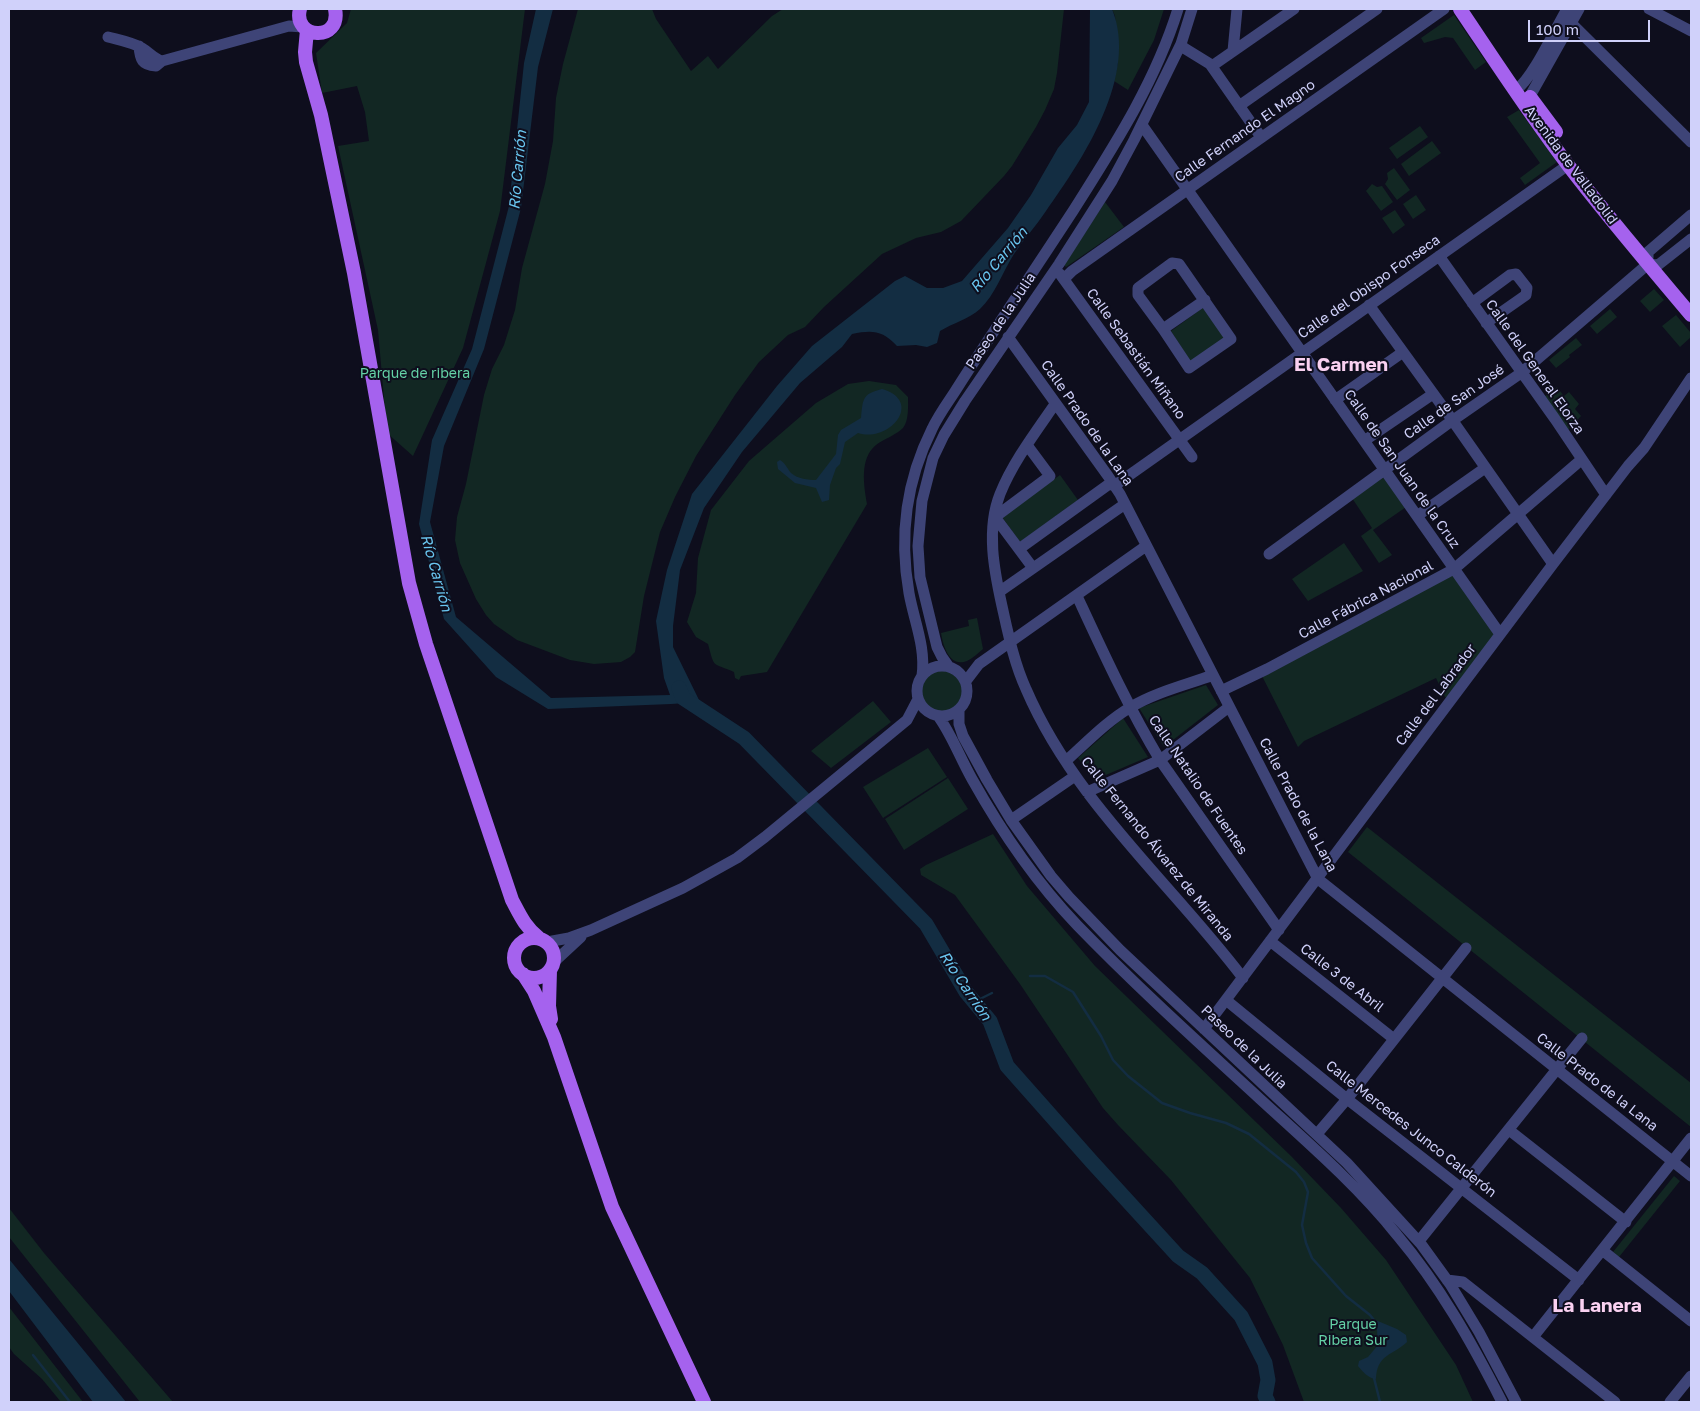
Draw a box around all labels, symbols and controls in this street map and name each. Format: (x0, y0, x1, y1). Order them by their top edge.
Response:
scale bar (1530, 10, 1652, 42)
text: 100 m (1536, 20, 1579, 38)
street label: Calle Fernando El Magno (1172, 76, 1318, 186)
street label: Avenida de Valladolid (1521, 102, 1621, 228)
water label: Río Carrión (506, 130, 530, 210)
water label: Río Carrión (967, 224, 1031, 296)
street label: Calle del Obispo Fonseca (1295, 232, 1443, 342)
street label: Paseo de la Julia (962, 270, 1040, 372)
street label: Calle Sebastián Miñano (1083, 285, 1189, 423)
street label: Calle del General Elorza (1482, 296, 1588, 438)
district label: El Carmen (1294, 354, 1388, 376)
street label: Calle Prado de la Lana (1037, 357, 1137, 489)
street label: Calle de San José (1401, 361, 1507, 443)
park label: Parque de ribera (360, 366, 470, 382)
street label: Calle de San Juan de la Cruz (1341, 386, 1463, 552)
water label: Río Carrión (416, 532, 456, 614)
street label: Calle Fábrica Nacional (1296, 557, 1436, 643)
street label: Calle del Labrador (1392, 641, 1480, 749)
street label: Calle Natalio de Fuentes (1145, 712, 1251, 858)
street label: Calle Prado de la Lana (1256, 735, 1340, 875)
street label: Calle Fernando Álvarez de Miranda (1077, 753, 1237, 945)
street label: Calle 3 de Abril (1297, 940, 1387, 1016)
water label: Río Carrión (935, 948, 995, 1024)
street label: Paseo de la Julia (1198, 1002, 1290, 1092)
street label: Calle Prado de la Lana (1533, 1029, 1661, 1135)
street label: Calle Mercedes Junco Calderón (1322, 1057, 1500, 1201)
district label: La Lanera (1552, 1295, 1642, 1317)
park label: Parque Ribera Sur (1318, 1317, 1388, 1350)

